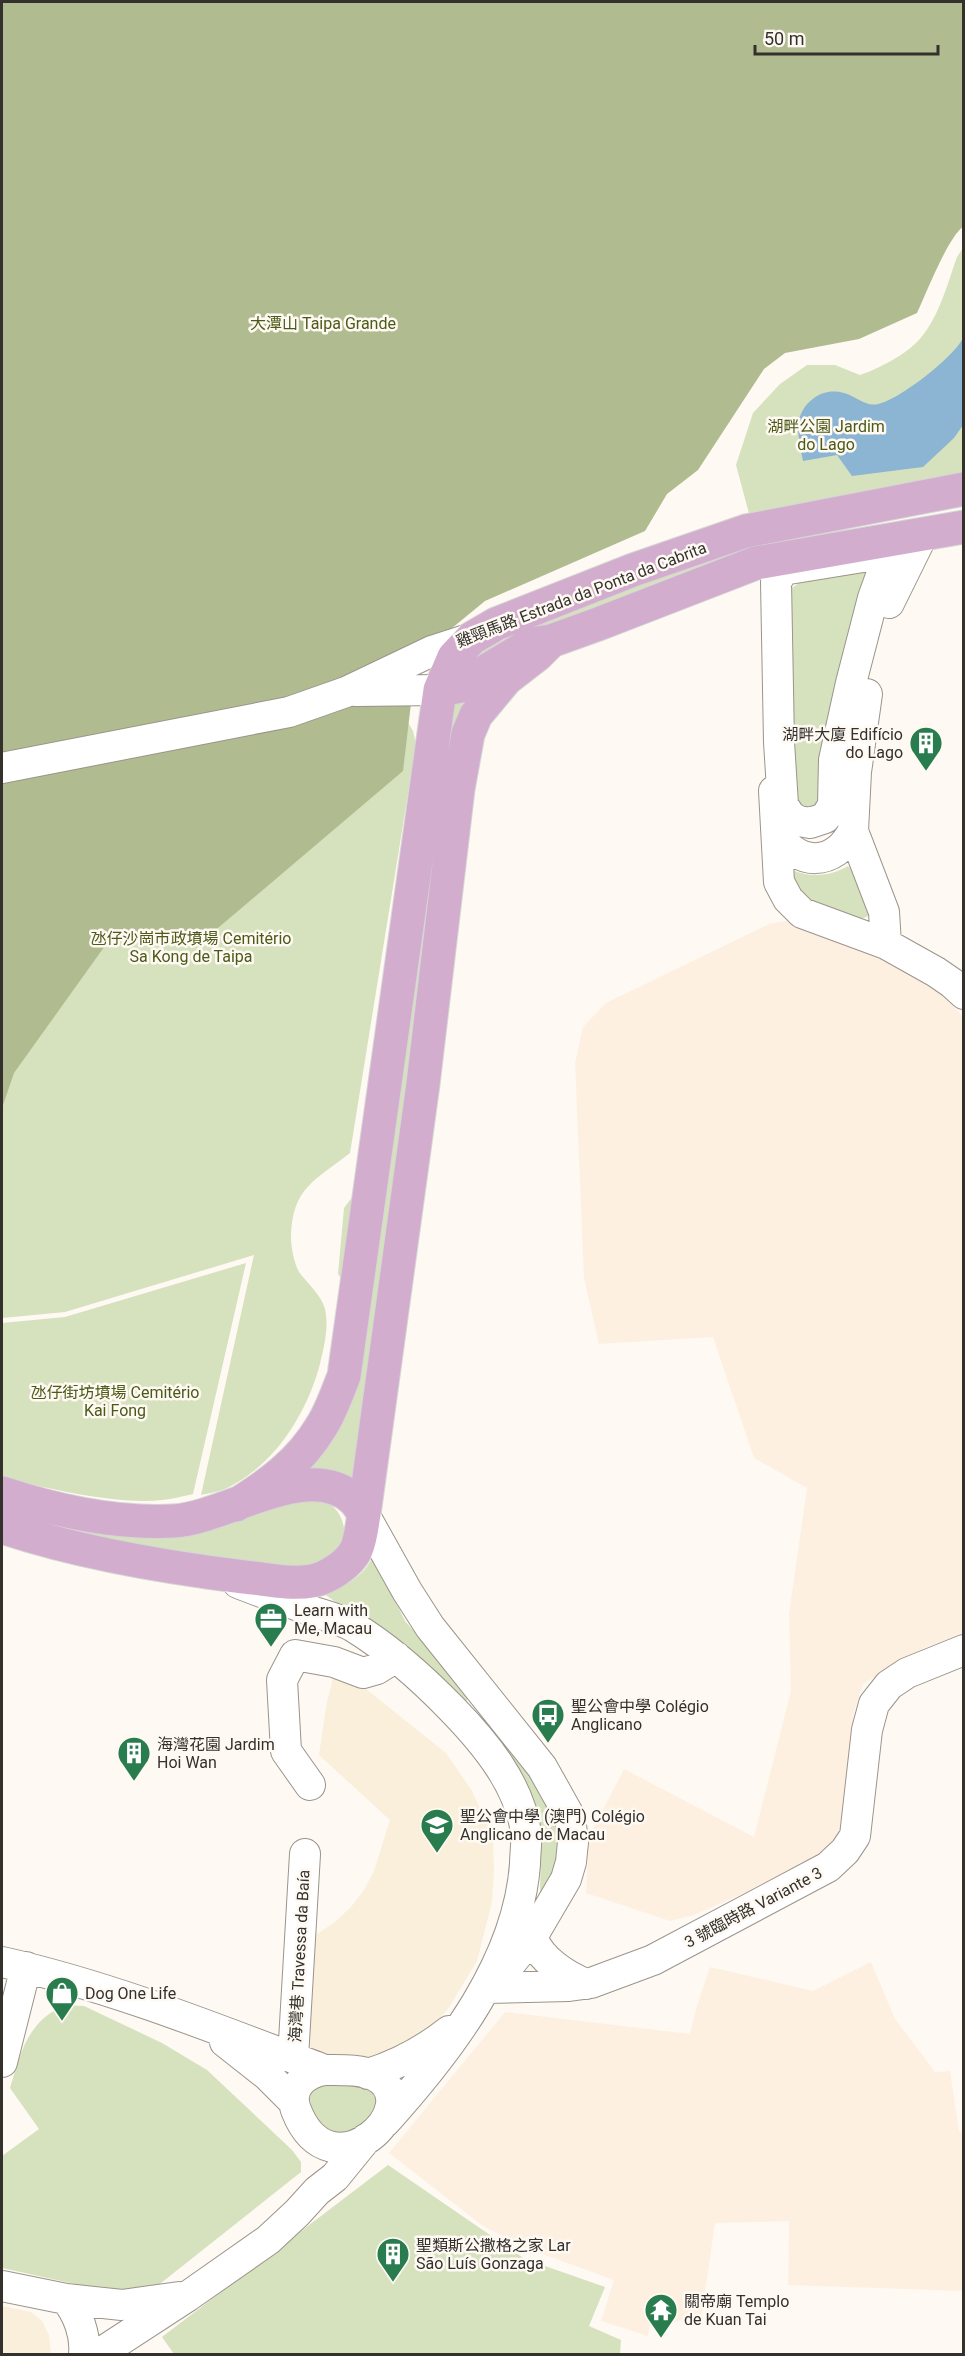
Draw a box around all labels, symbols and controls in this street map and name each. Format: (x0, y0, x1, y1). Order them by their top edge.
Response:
scale bar (755, 18, 938, 56)
text: 50 m (764, 28, 804, 49)
park label: 大潭山 Taipa Grande (250, 314, 396, 333)
park label: 湖畔公園 Jardim do Lago (767, 417, 885, 454)
street label: 雞頸馬路 Estrada da Ponta da Cabrita (453, 538, 709, 651)
place label: 湖畔大廈 Edifício do Lago (782, 725, 903, 762)
building icon: 湖畔大廈 Edifício do Lago (908, 725, 944, 772)
park label: 氹仔沙崗市政墳場 Cemitério Sa Kong de Taipa (91, 929, 291, 966)
park label: 氹仔街坊墳場 Cemitério Kai Fong (31, 1383, 199, 1420)
office icon: Learn with Me, Macau (253, 1601, 289, 1648)
place label: Learn with Me, Macau (294, 1601, 372, 1638)
bus stop icon: 聖公會中學 Colégio Anglicano (530, 1697, 566, 1744)
place label: 聖公會中學 Colégio Anglicano (571, 1697, 709, 1734)
building icon: 海灣花園 Jardim Hoi Wan (116, 1735, 152, 1782)
place label: 海灣花園 Jardim Hoi Wan (157, 1735, 275, 1772)
school or university icon: 聖公會中學 (澳門) Colégio Anglicano de Macau (419, 1807, 455, 1854)
place label: 聖公會中學 (澳門) Colégio Anglicano de Macau (460, 1807, 645, 1844)
street label: 3 號臨時路 Variante 3 (681, 1863, 825, 1952)
street label: 海灣巷 Travessa da Baía (285, 1869, 314, 2043)
shop icon: Dog One Life (44, 1975, 80, 2022)
place label: Dog One Life (85, 1984, 176, 2003)
building icon: 聖類斯公撒格之家 Lar São Luís Gonzaga (375, 2236, 411, 2283)
place label: 聖類斯公撒格之家 Lar São Luís Gonzaga (416, 2236, 571, 2273)
temple icon: 關帝廟 Templo de Kuan Tai (643, 2292, 679, 2339)
place label: 關帝廟 Templo de Kuan Tai (684, 2292, 789, 2329)

